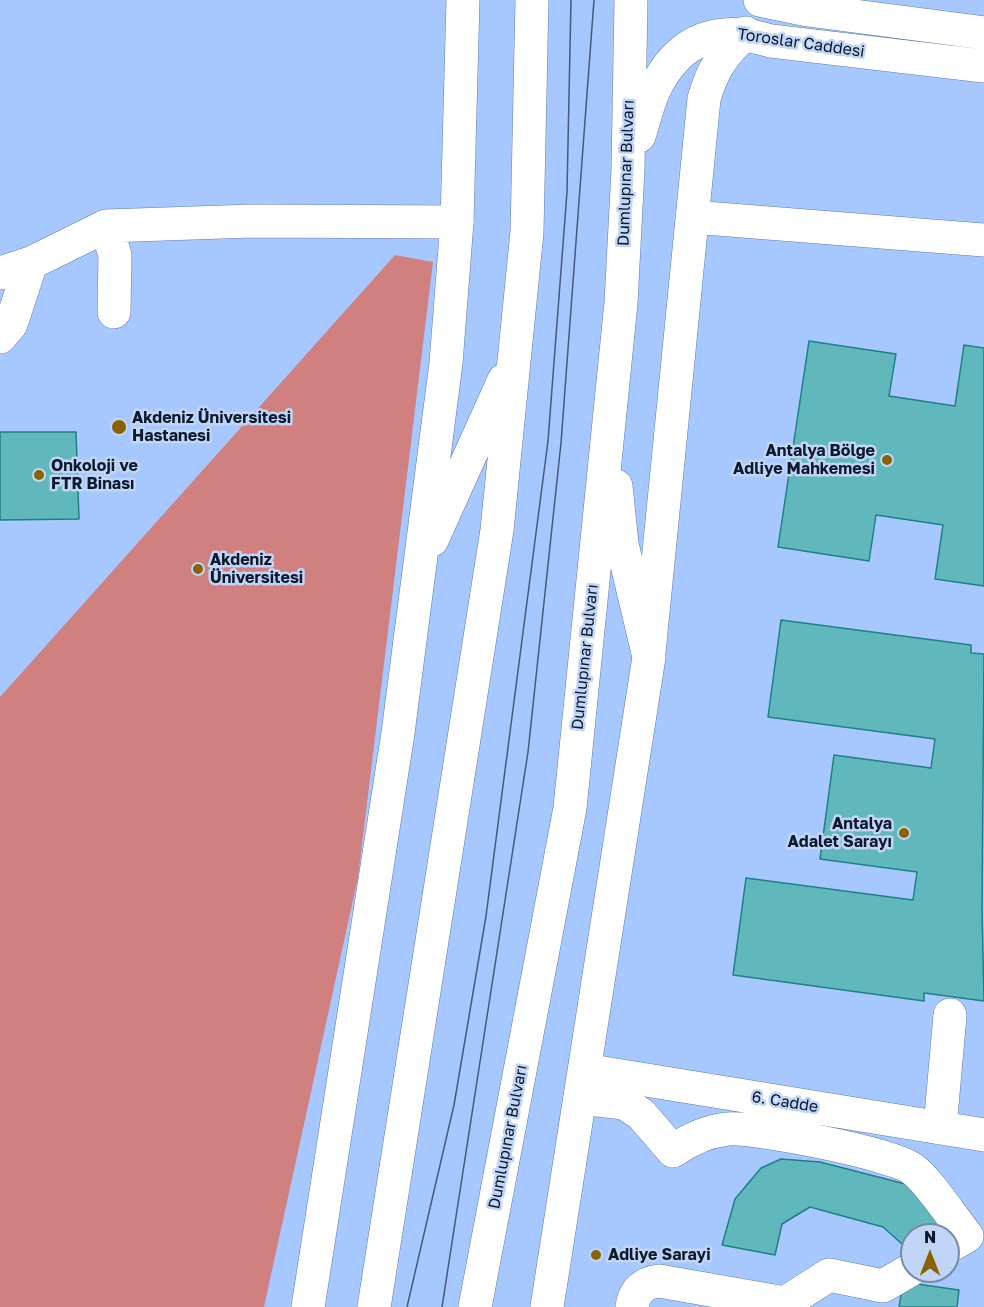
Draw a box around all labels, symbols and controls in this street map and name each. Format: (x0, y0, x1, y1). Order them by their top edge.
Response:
street label: Toroslar Caddesi (736, 25, 866, 61)
street label: Dumlupınar Bulvarı (614, 100, 638, 246)
place label: Akdeniz Üniversitesi Hastanesi (132, 408, 291, 446)
marker: Akdeniz Üniversitesi Hastanesi (110, 418, 128, 436)
place label: Antalya Bölge Adliye Mahkemesi (733, 441, 875, 479)
marker: Antalya Bölge Adliye Mahkemesi (880, 453, 894, 467)
place label: Onkoloji ve FTR Binası (51, 456, 138, 494)
marker: Onkoloji ve FTR Binası (32, 468, 46, 482)
place label: Akdeniz Üniversitesi (210, 550, 303, 588)
marker: Akdeniz Üniversitesi (191, 562, 205, 576)
street label: Dumlupınar Bulvarı (568, 583, 602, 731)
place label: Antalya Adalet Sarayı (788, 814, 892, 852)
marker: Antalya Adalet Sarayı (897, 826, 911, 840)
street label: Dumlupınar Bulvarı (485, 1063, 531, 1211)
street label: 6. Cadde (750, 1087, 820, 1117)
north arrow (900, 1223, 960, 1283)
text: N (924, 1227, 936, 1247)
place label: Adliye Sarayi (608, 1245, 711, 1265)
marker: Adliye Sarayi (589, 1248, 603, 1262)

